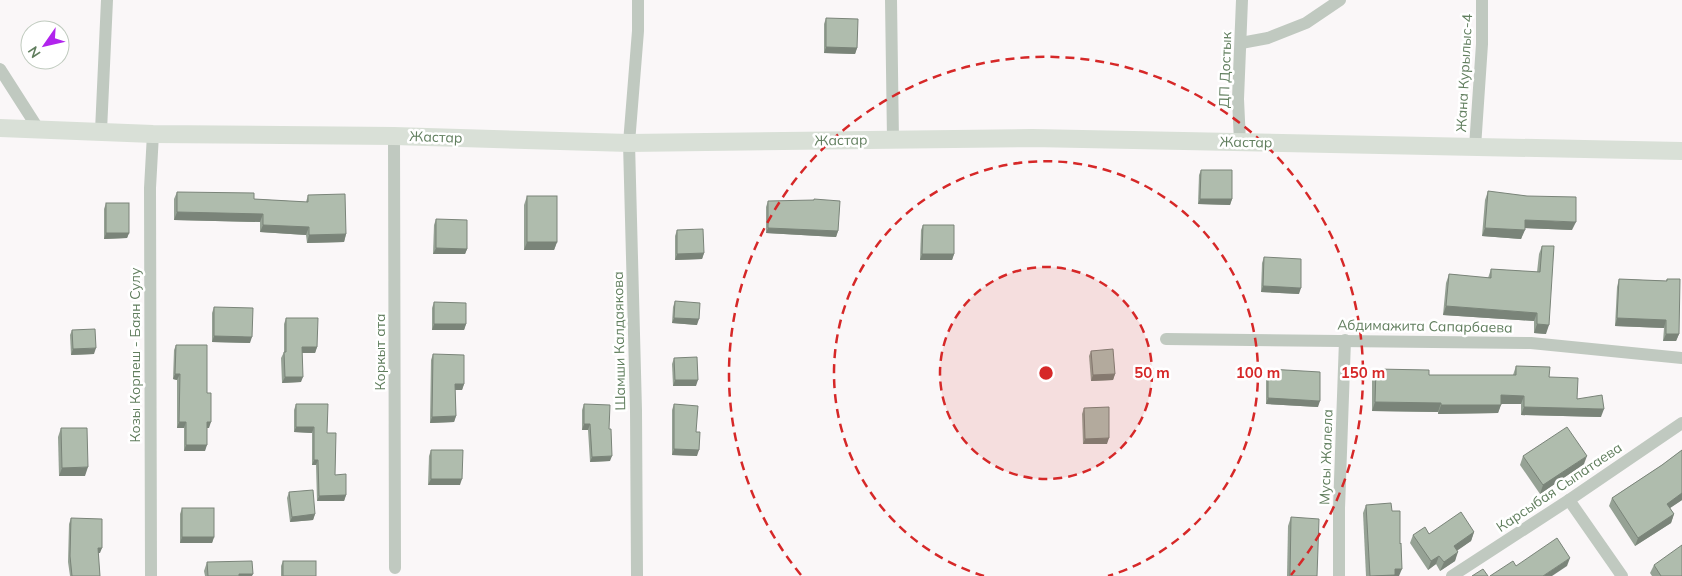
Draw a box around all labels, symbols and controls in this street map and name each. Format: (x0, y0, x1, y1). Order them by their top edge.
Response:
street label: Жана Курылыс-4 (1452, 13, 1476, 133)
north arrow (20, 20, 70, 70)
street label: ДП Достык (1215, 31, 1235, 108)
text: N (24, 43, 45, 62)
street label: Жастар (409, 127, 463, 147)
street label: Жастар (814, 131, 868, 149)
street label: Жастар (1219, 133, 1273, 151)
street label: Козы Корпеш - Баян Сулу (126, 267, 144, 443)
street label: Шамши Калдаякова (609, 271, 629, 411)
street label: Коркыт ата (371, 313, 389, 391)
street label: Абдимажита Сапарбаева (1337, 315, 1513, 337)
text: 50 m (1134, 363, 1170, 382)
text: 100 m (1236, 363, 1280, 382)
text: 150 m (1341, 363, 1385, 382)
centre of rings (1037, 364, 1055, 382)
street label: Мусы Жалела (1315, 409, 1337, 505)
street label: Карсыбая Сыпатаева (1493, 438, 1625, 536)

